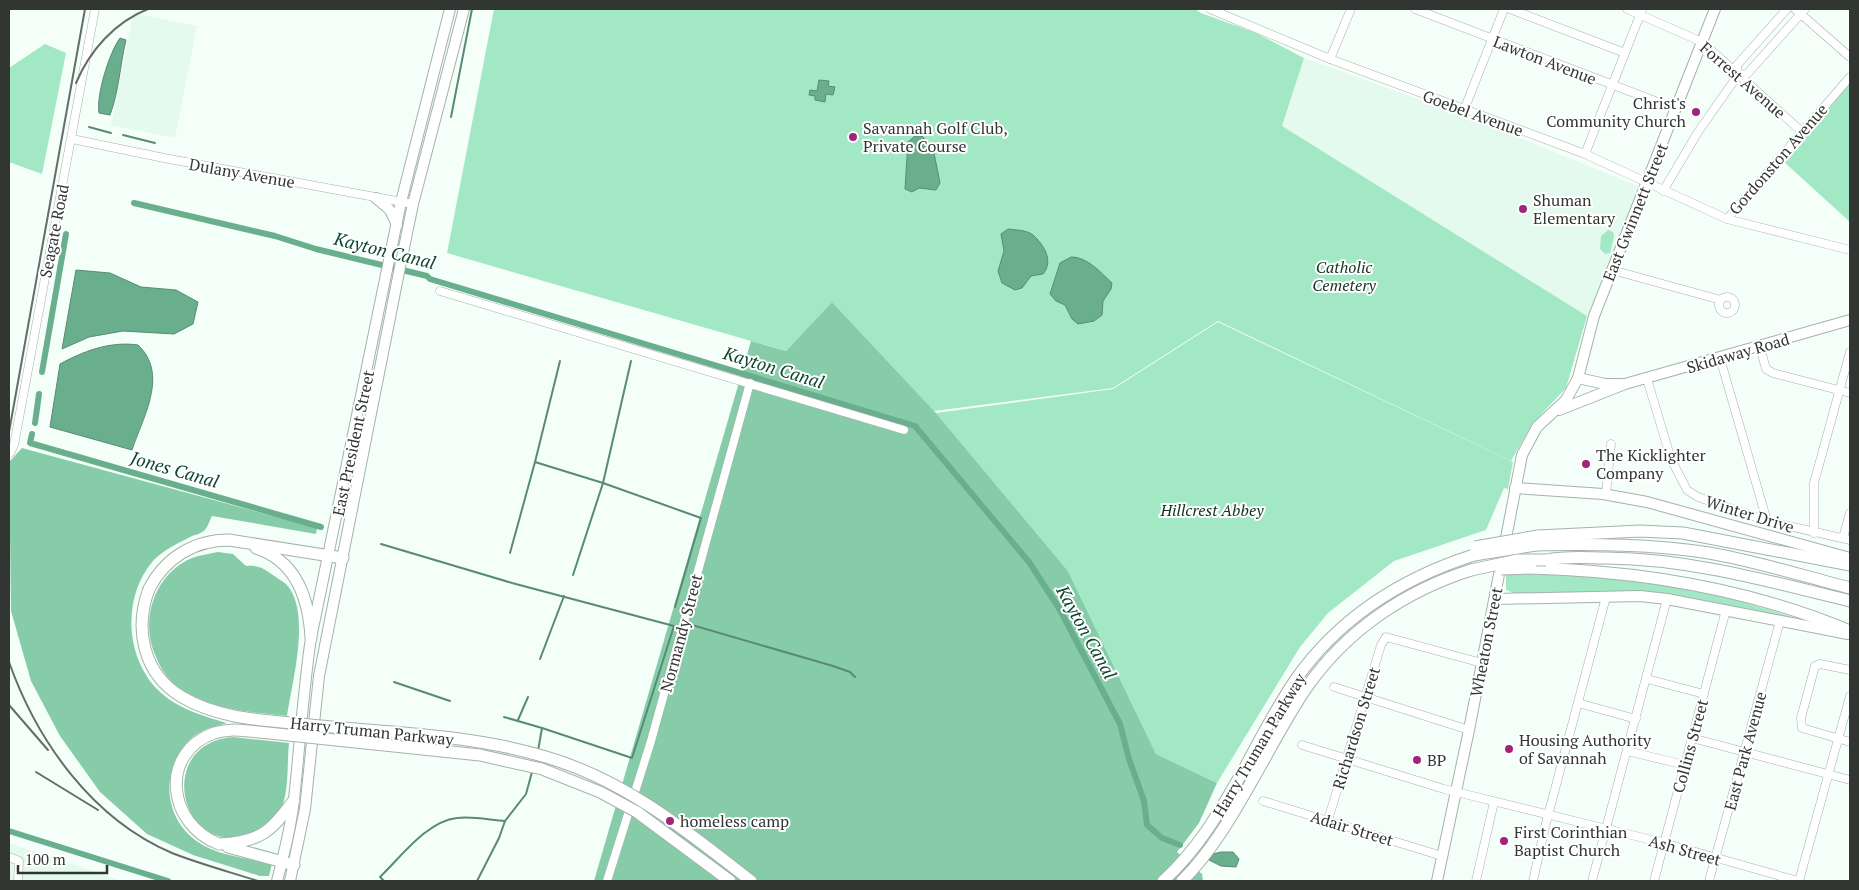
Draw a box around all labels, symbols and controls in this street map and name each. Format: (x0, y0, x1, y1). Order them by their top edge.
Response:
street label: Lawton Avenue (1490, 30, 1600, 90)
street label: Forrest Avenue (1696, 37, 1790, 123)
street label: Goebel Avenue (1420, 85, 1526, 141)
place label: Christ's Community Church (1546, 92, 1687, 132)
street label: Gordonston Avenue (1724, 99, 1832, 219)
marker: Christ's Community Church (1690, 106, 1702, 118)
place label: Savannah Golf Club, Private Course (863, 117, 1008, 157)
marker: Savannah Golf Club, Private Course (847, 131, 859, 143)
street label: East Gwinnett Street (1597, 140, 1673, 284)
street label: Dulany Avenue (187, 153, 297, 193)
street label: Seagate Road (34, 182, 74, 280)
place label: Shuman Elementary (1533, 189, 1616, 229)
marker: Shuman Elementary (1517, 203, 1529, 215)
water label: Kayton Canal (331, 226, 438, 274)
park label: Catholic Cemetery (1312, 256, 1376, 296)
street label: Skidaway Road (1684, 328, 1792, 378)
water label: Kayton Canal (720, 340, 827, 394)
street label: East President Street (327, 368, 379, 518)
place label: The Kicklighter Company (1596, 444, 1707, 484)
water label: Jones Canal (127, 445, 222, 493)
marker: The Kicklighter Company (1580, 458, 1592, 470)
street label: Winter Drive (1703, 490, 1797, 538)
park label: Hillcrest Abbey (1160, 499, 1264, 521)
street label: Normandy Street (655, 571, 707, 695)
water label: Kayton Canal (1051, 580, 1123, 683)
street label: Wheaton Street (1465, 585, 1507, 699)
street label: Richardson Street (1327, 664, 1385, 792)
street label: Harry Truman Parkway (1207, 668, 1311, 821)
street label: East Park Avenue (1719, 689, 1771, 813)
street label: Collins Street (1667, 697, 1713, 795)
street label: Harry Truman Parkway (289, 711, 456, 751)
place label: Housing Authority of Savannah (1519, 729, 1652, 769)
marker: Housing Authority of Savannah (1503, 743, 1515, 755)
place label: BP (1427, 749, 1446, 771)
marker: BP (1411, 754, 1423, 766)
street label: Adair Street (1308, 805, 1396, 851)
place label: homeless camp (680, 810, 789, 832)
marker: homeless camp (664, 815, 676, 827)
place label: First Corinthian Baptist Church (1514, 821, 1628, 861)
street label: Ash Street (1646, 829, 1724, 871)
marker: First Corinthian Baptist Church (1498, 835, 1510, 847)
scale bar (18, 842, 106, 874)
text: 100 m (25, 849, 66, 869)

